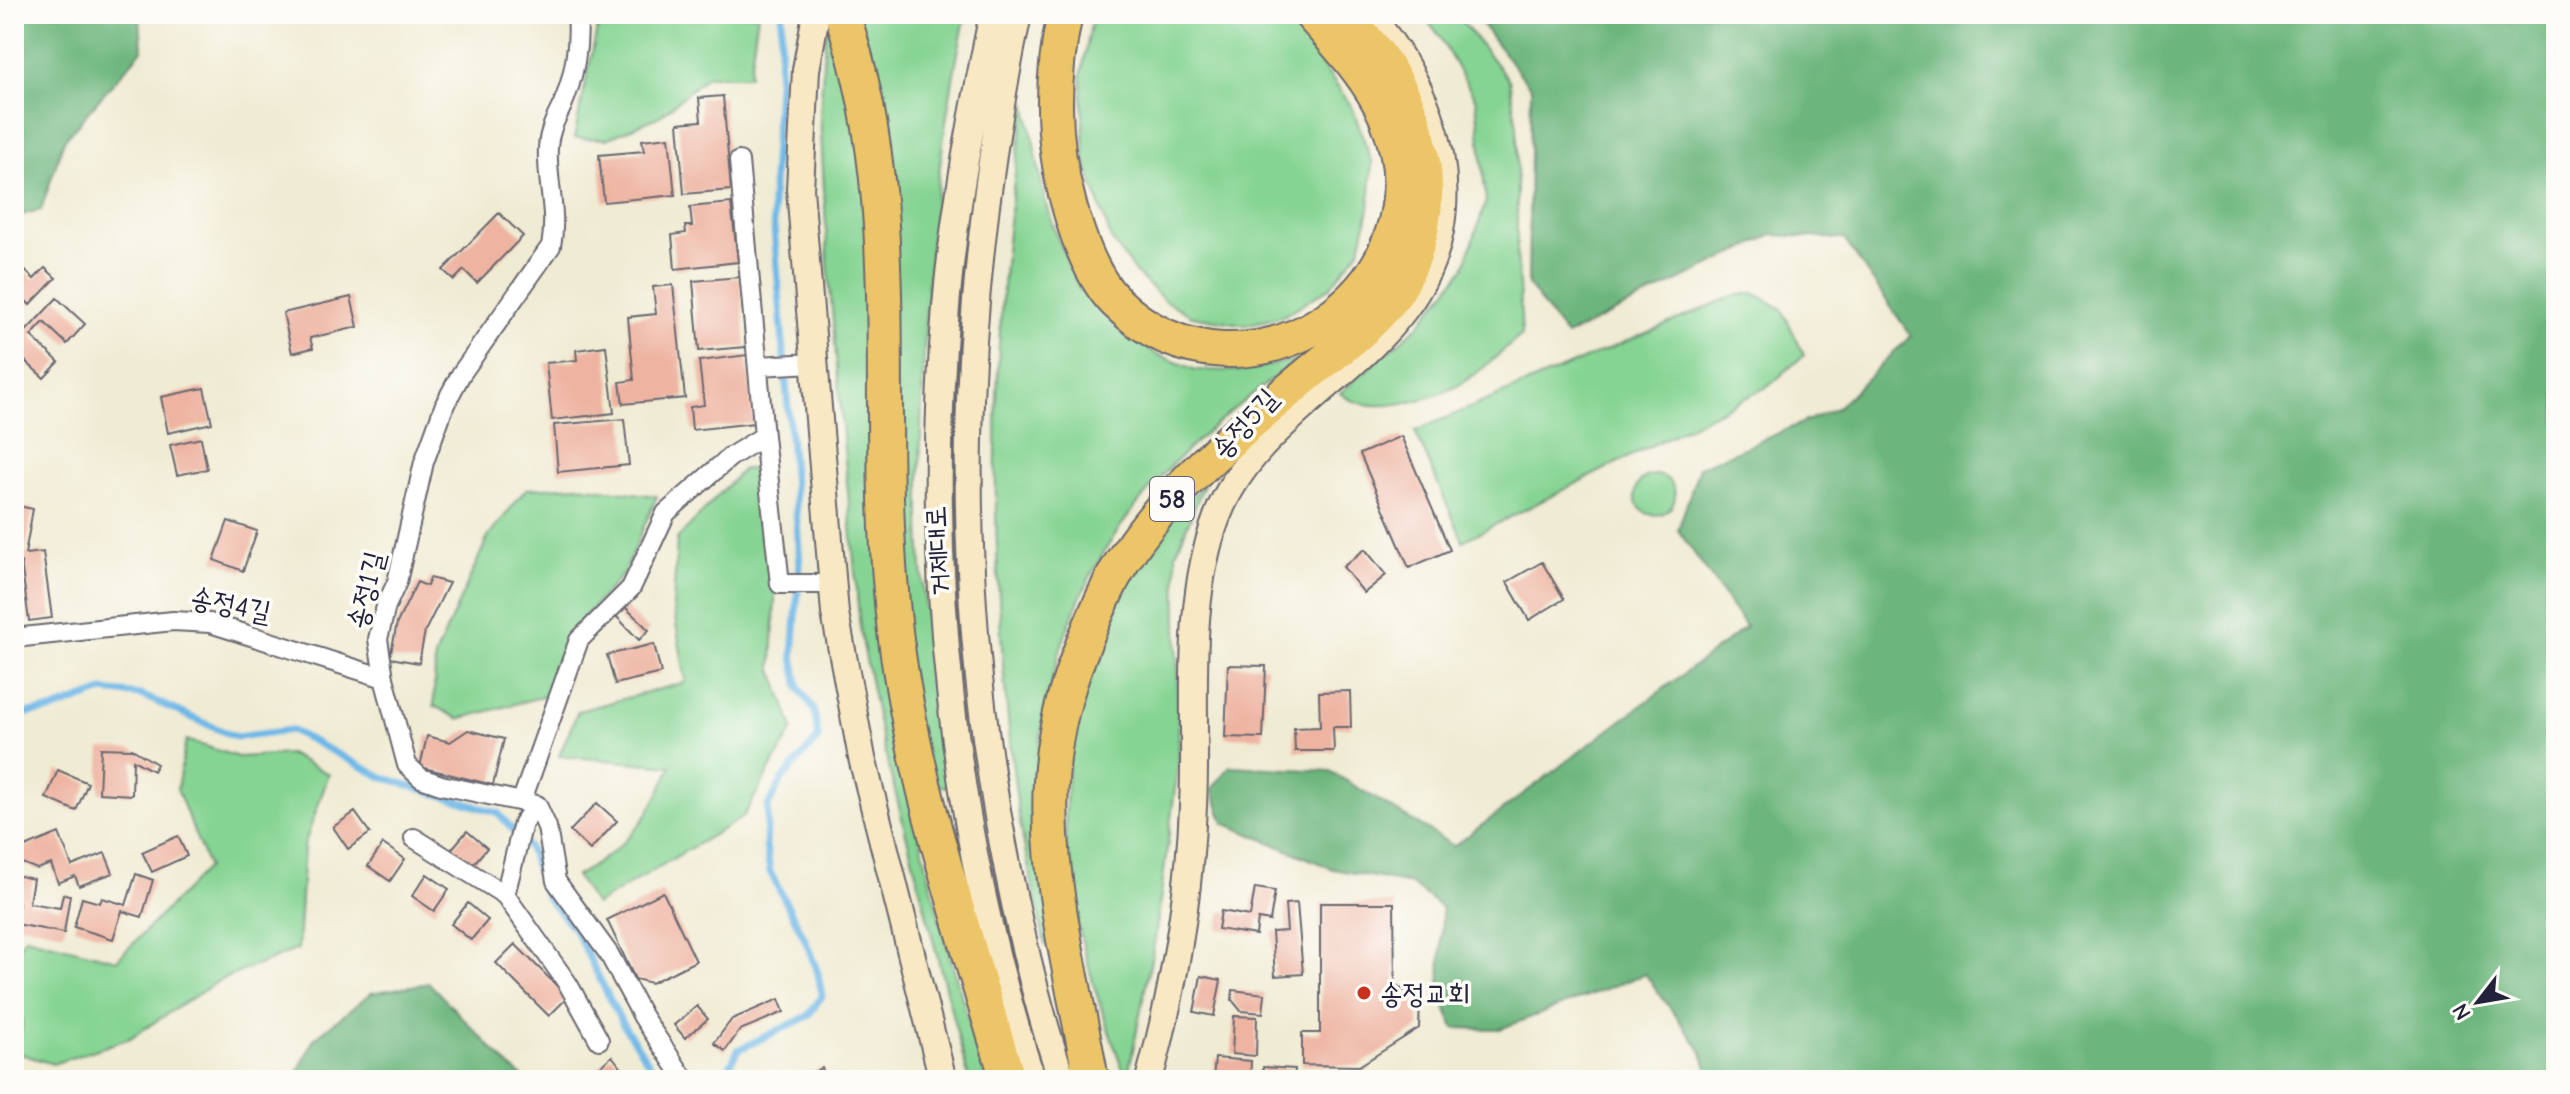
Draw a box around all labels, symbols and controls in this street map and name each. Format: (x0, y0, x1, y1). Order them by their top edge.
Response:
street label: 송정5길 (1205, 382, 1284, 465)
road number: 58 (1150, 477, 1194, 521)
street label: 거제대로 (920, 505, 956, 597)
street label: 송정1길 (341, 548, 391, 632)
street label: 송정4길 (188, 582, 274, 628)
north arrow (2438, 962, 2518, 1042)
place label: 송정교회 (1380, 978, 1470, 1010)
marker: 송정교회 (1355, 984, 1373, 1002)
text: N (2447, 999, 2477, 1025)

